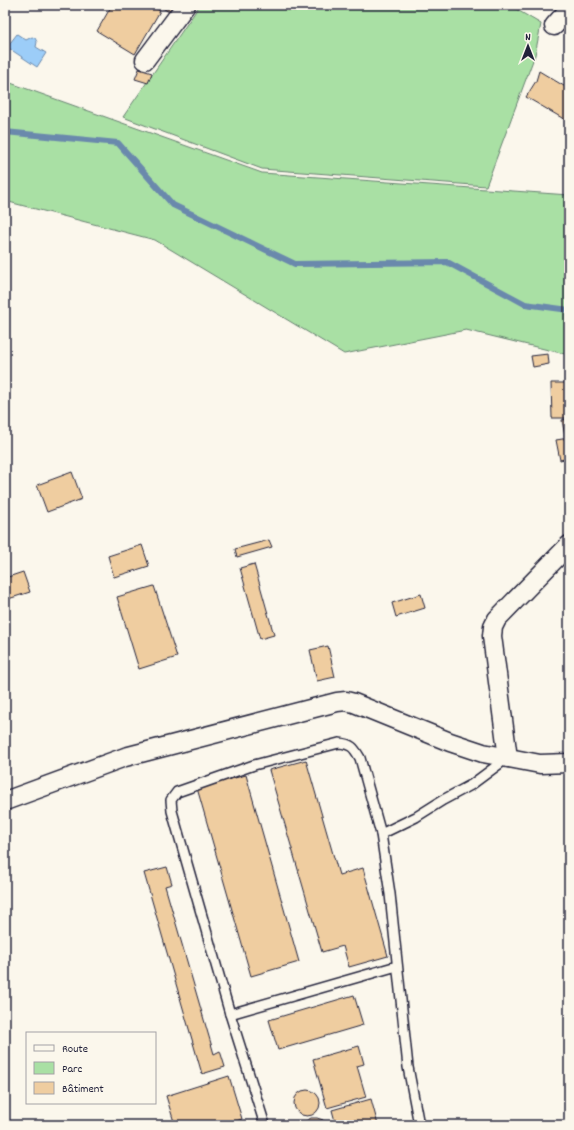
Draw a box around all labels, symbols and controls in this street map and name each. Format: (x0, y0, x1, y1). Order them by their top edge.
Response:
north arrow (508, 26, 548, 66)
text: N (525, 30, 531, 46)
legend (26, 1032, 156, 1104)
text: Route (62, 1041, 88, 1058)
text: Parc (62, 1061, 83, 1078)
text: Bâtiment (62, 1081, 104, 1098)

